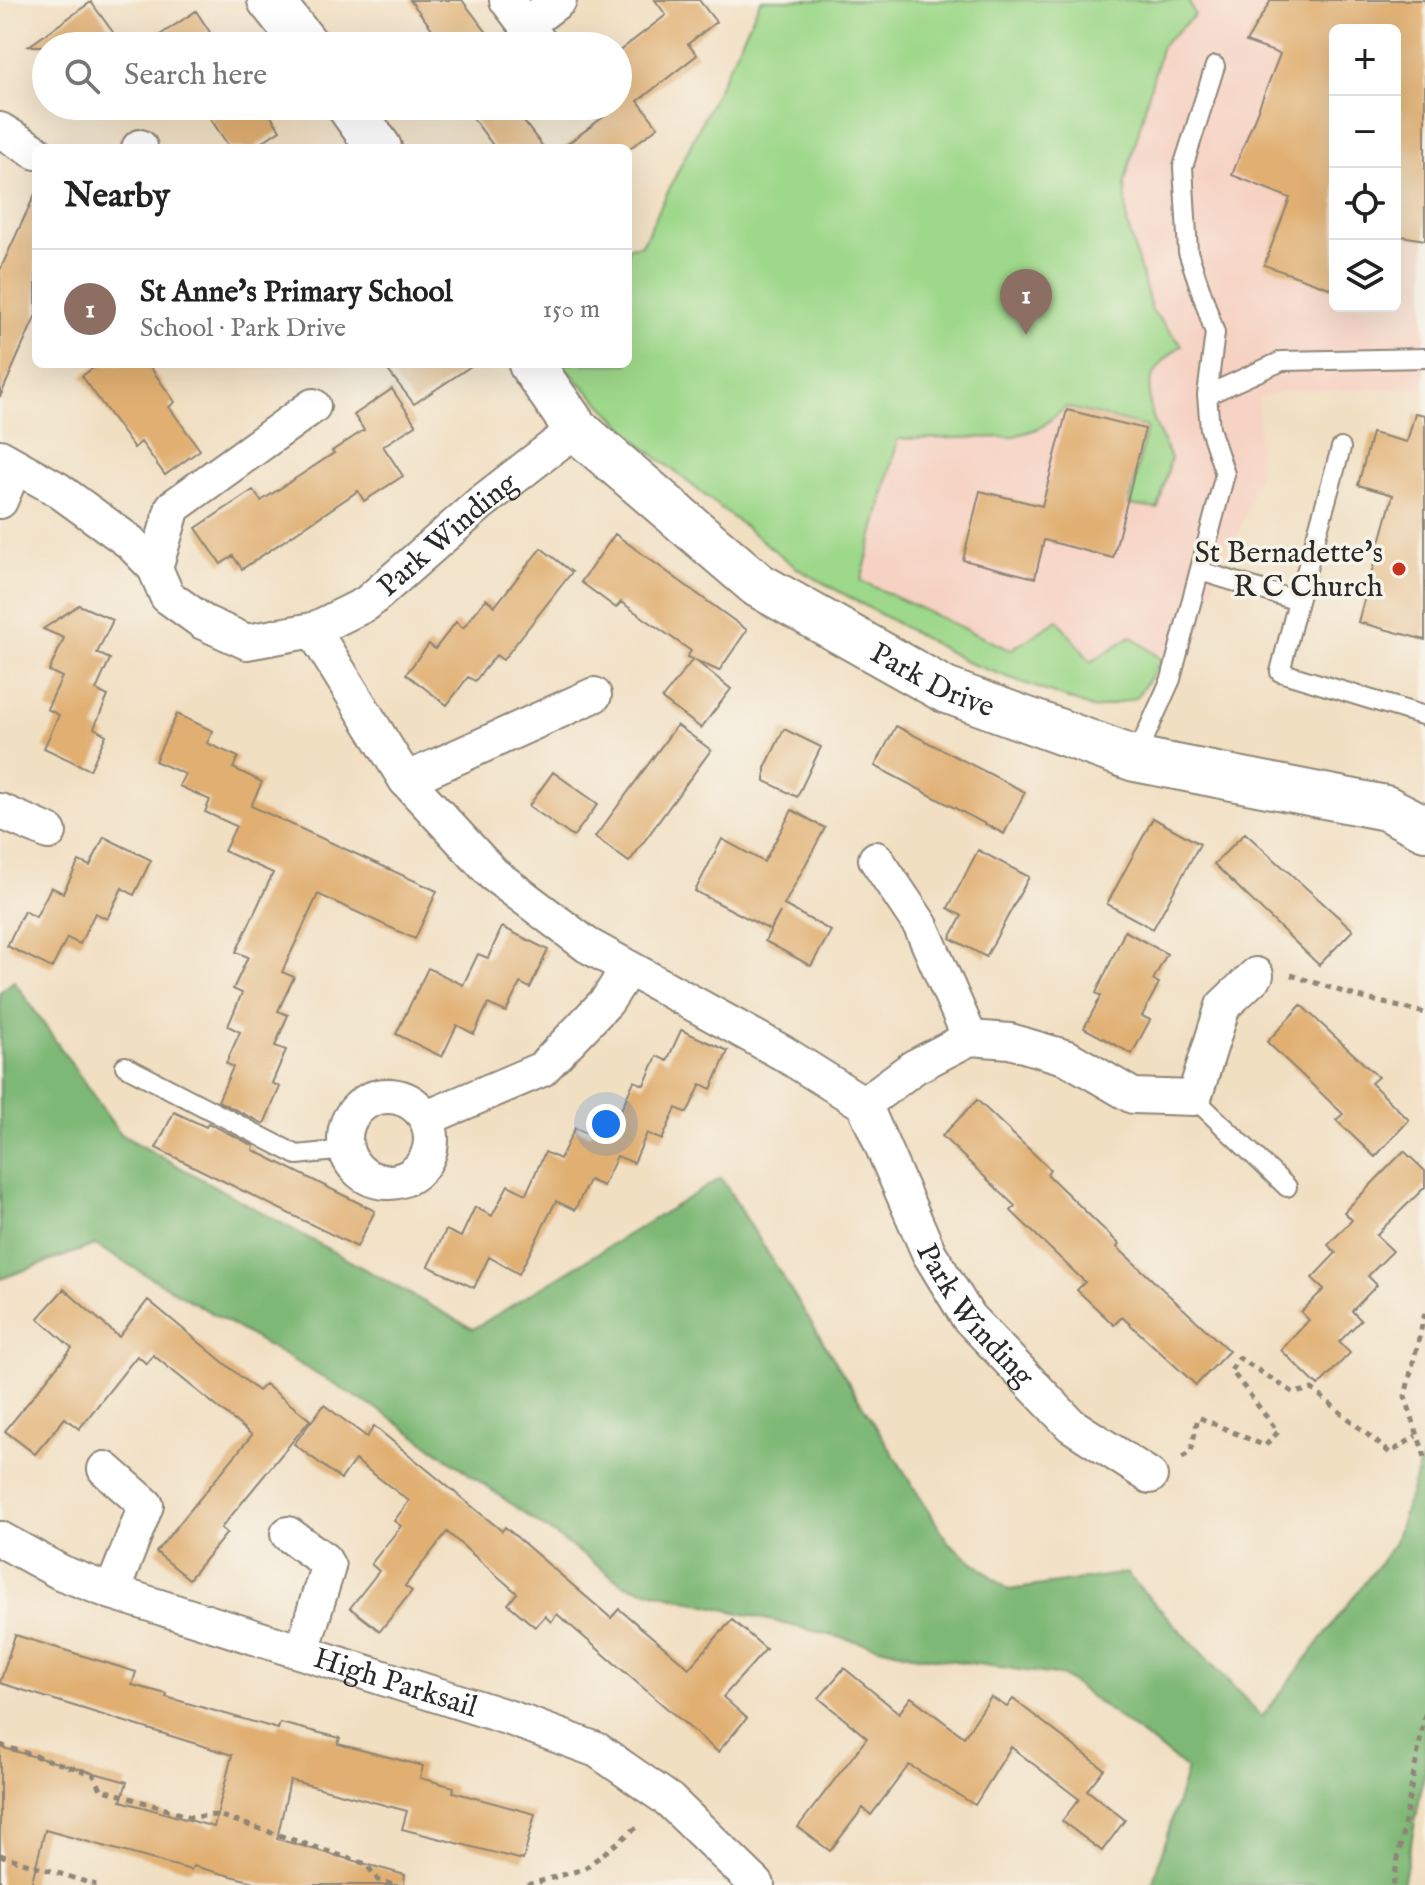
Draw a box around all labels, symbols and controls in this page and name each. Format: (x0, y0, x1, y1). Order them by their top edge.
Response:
map controls (1329, 24, 1401, 312)
button: + (1329, 24, 1401, 96)
search box (32, 32, 632, 120)
icon: search (60, 54, 104, 98)
text: Search here (124, 57, 267, 95)
button: − (1329, 96, 1401, 168)
button: locate (1329, 168, 1401, 240)
text: Nearby (64, 175, 170, 218)
button: layers (1329, 240, 1401, 312)
pin: 1 (1000, 269, 1052, 335)
text: St Anne's Primary School (140, 274, 453, 312)
text: 1 (85, 293, 95, 326)
text: 150 m (542, 293, 600, 326)
text: School · Park Drive (140, 312, 346, 345)
street label: Park Winding (370, 464, 526, 606)
place label: St Bernadette's R C Church (1194, 535, 1383, 607)
marker: St Bernadette's R C Church (1390, 560, 1408, 578)
street label: Park Drive (863, 635, 999, 727)
your location (586, 1104, 626, 1144)
street label: Park Winding (906, 1238, 1042, 1396)
street label: High Parksail (309, 1640, 483, 1728)

